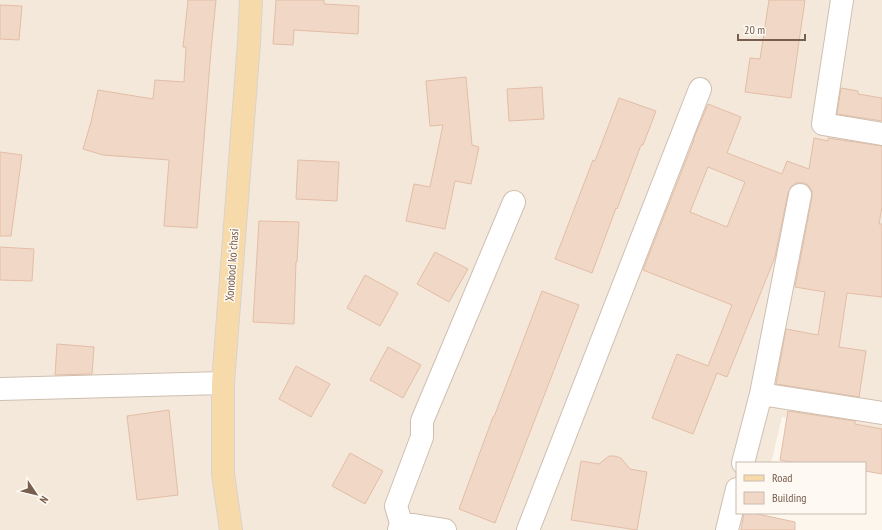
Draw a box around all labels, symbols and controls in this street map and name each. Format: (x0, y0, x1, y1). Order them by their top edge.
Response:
scale bar (738, 16, 805, 42)
text: 20 m (744, 22, 765, 37)
street label: Xonobod koʻchasi (221, 228, 242, 302)
legend (736, 462, 866, 514)
text: Road (772, 470, 792, 485)
north arrow (16, 474, 56, 514)
text: Building (772, 490, 807, 505)
text: N (37, 493, 52, 506)

